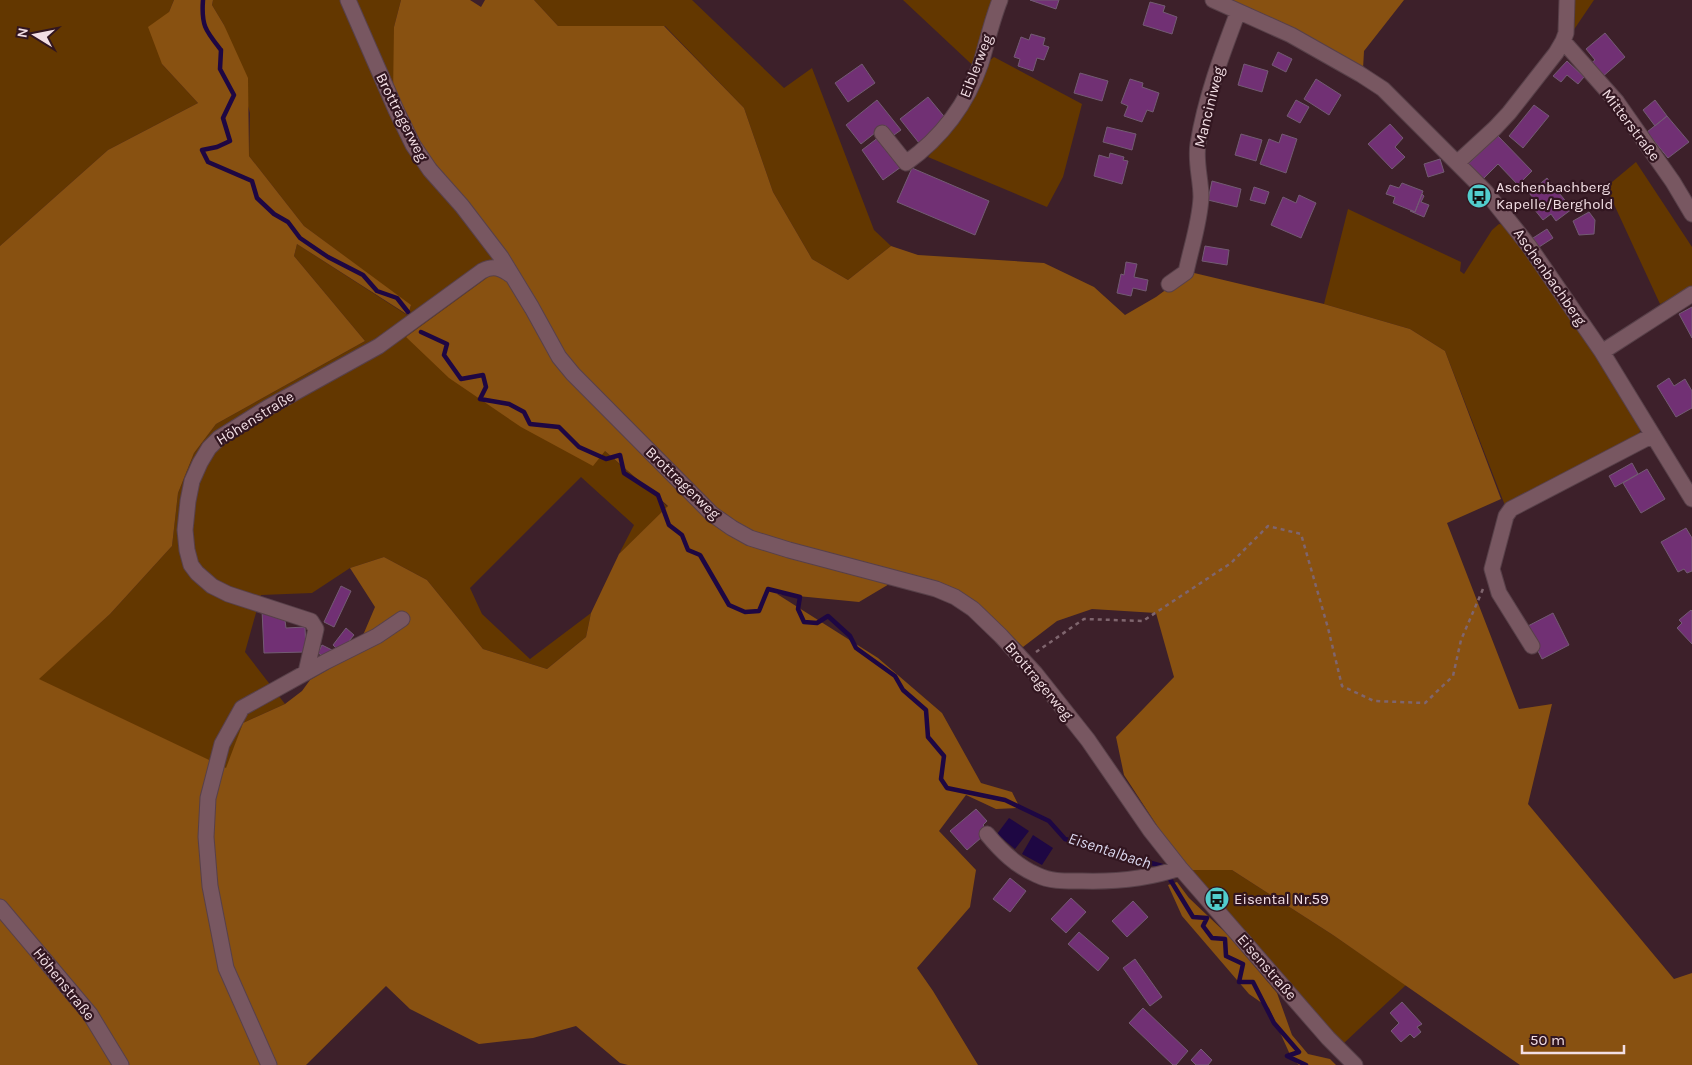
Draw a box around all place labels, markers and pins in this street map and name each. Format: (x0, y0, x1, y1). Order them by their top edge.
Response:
place label: Aschenbachberg Kapelle/Berghold (1496, 178, 1613, 213)
bus stop icon: Aschenbachberg Kapelle/Berghold (1466, 183, 1492, 209)
bus stop icon: Eisental Nr.59 (1204, 886, 1230, 912)
place label: Eisental Nr.59 (1234, 890, 1329, 908)

